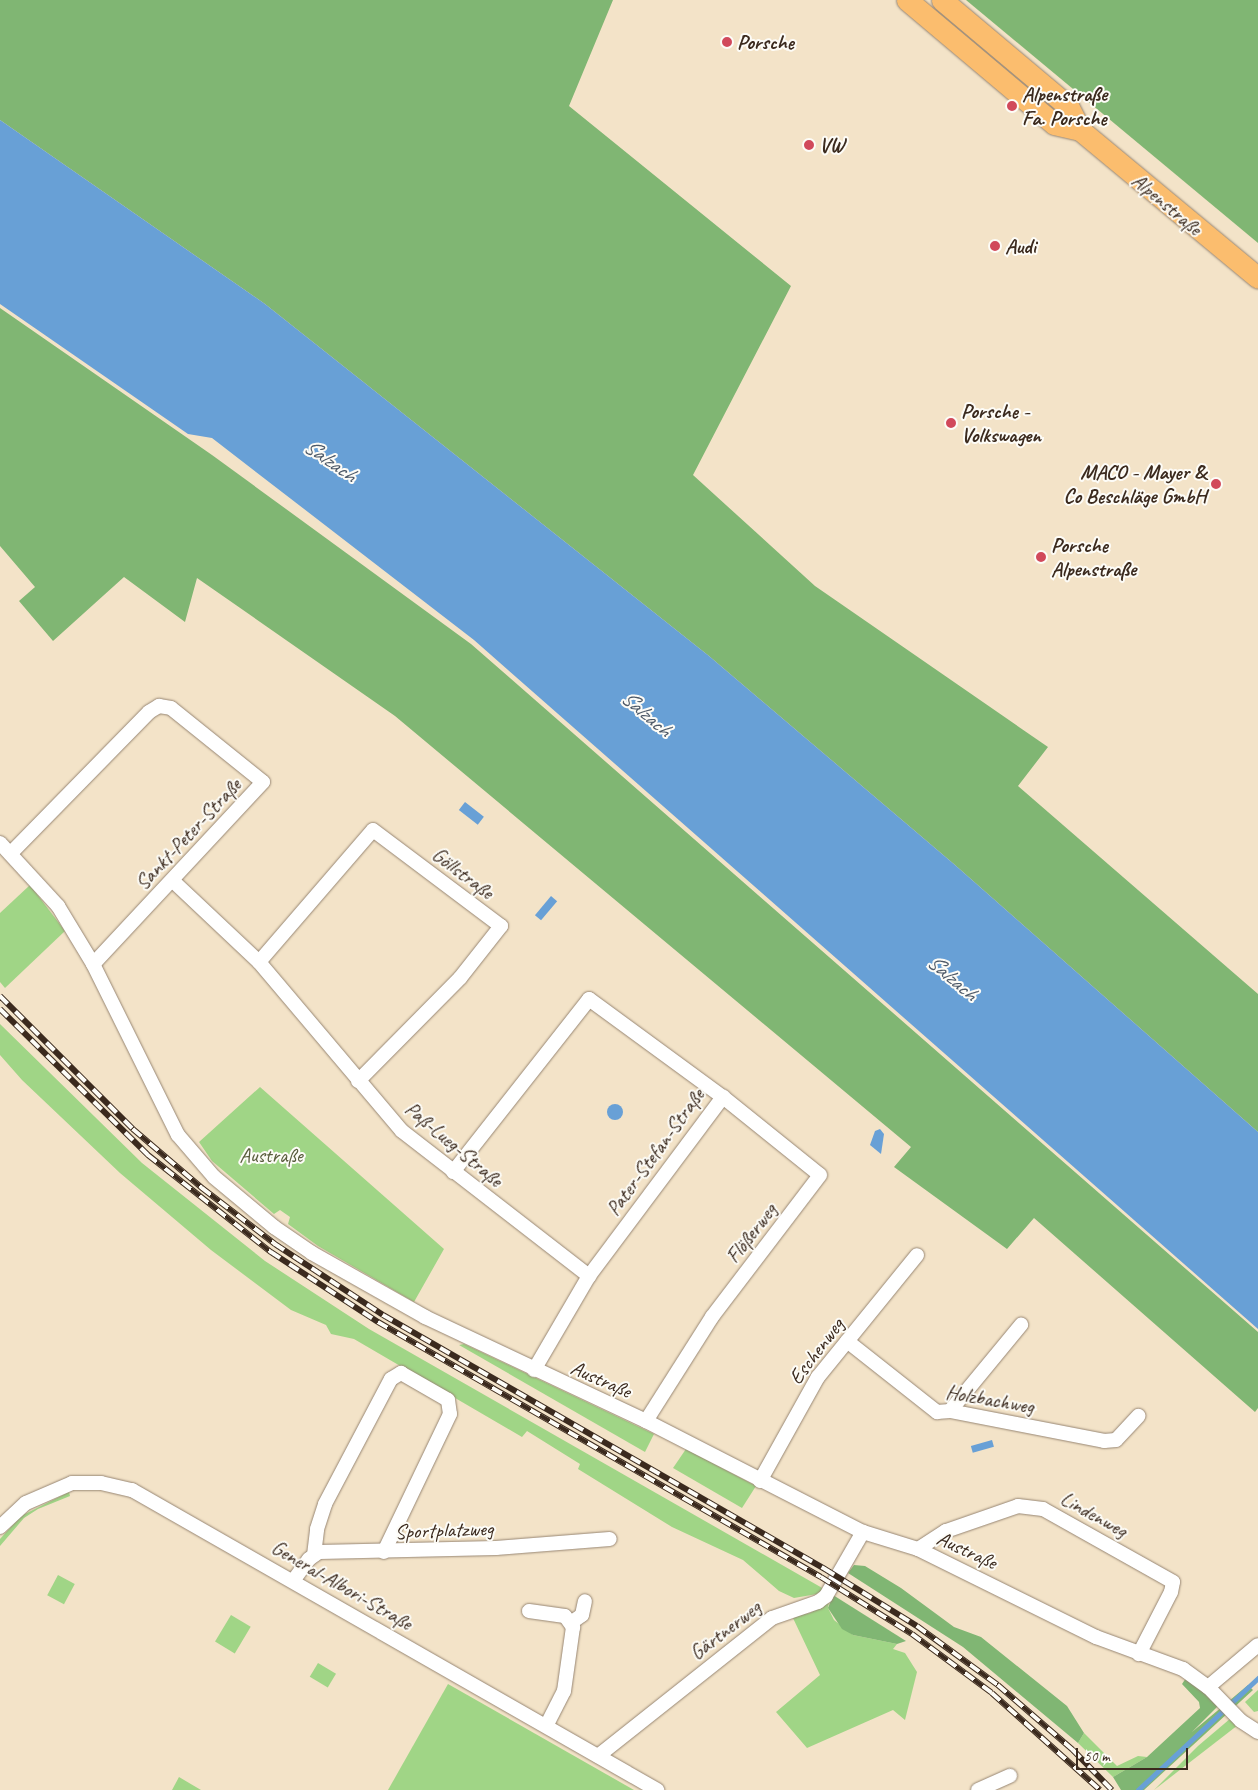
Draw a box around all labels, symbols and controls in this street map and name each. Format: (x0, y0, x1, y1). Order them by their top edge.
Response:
place label: Porsche (737, 29, 794, 55)
marker: Porsche (721, 36, 733, 48)
place label: Alpenstraße Fa. Porsche (1022, 81, 1107, 131)
marker: Alpenstraße Fa. Porsche (1006, 100, 1018, 112)
place label: VW (819, 132, 844, 158)
marker: VW (803, 139, 815, 151)
street label: Alpenstraße (1127, 167, 1207, 241)
place label: Audi (1005, 233, 1036, 259)
marker: Audi (989, 240, 1001, 252)
place label: Porsche - Volkswagen (961, 398, 1041, 448)
marker: Porsche - Volkswagen (945, 417, 957, 429)
water label: Salzach (299, 434, 361, 488)
place label: MACO - Mayer & Co Beschläge GmbH (1064, 459, 1206, 509)
marker: MACO - Mayer & Co Beschläge GmbH (1210, 478, 1222, 490)
place label: Porsche Alpenstraße (1051, 532, 1136, 582)
marker: Porsche Alpenstraße (1035, 551, 1047, 563)
water label: Salzach (615, 685, 677, 743)
street label: Sankt-Peter-Straße (130, 773, 246, 895)
street label: Göllstraße (427, 842, 499, 904)
water label: Salzach (921, 949, 983, 1007)
street label: Pater-Stefan-Straße (600, 1084, 710, 1220)
street label: Paß-Lueg-Straße (400, 1096, 508, 1192)
park label: Austraße (239, 1142, 303, 1168)
street label: Flößerweg (720, 1198, 782, 1268)
street label: Eschenweg (783, 1313, 849, 1389)
street label: Austraße (567, 1355, 635, 1403)
street label: Holzbachweg (944, 1379, 1036, 1419)
street label: Lindenweg (1056, 1485, 1132, 1543)
street label: Sportplatzweg (394, 1516, 494, 1544)
street label: Austraße (933, 1525, 1001, 1575)
street label: General-Albori-Straße (267, 1534, 417, 1636)
street label: Gärtnerweg (685, 1595, 765, 1665)
scale bar (1078, 1738, 1190, 1770)
text: 50 m (1084, 1747, 1110, 1766)

